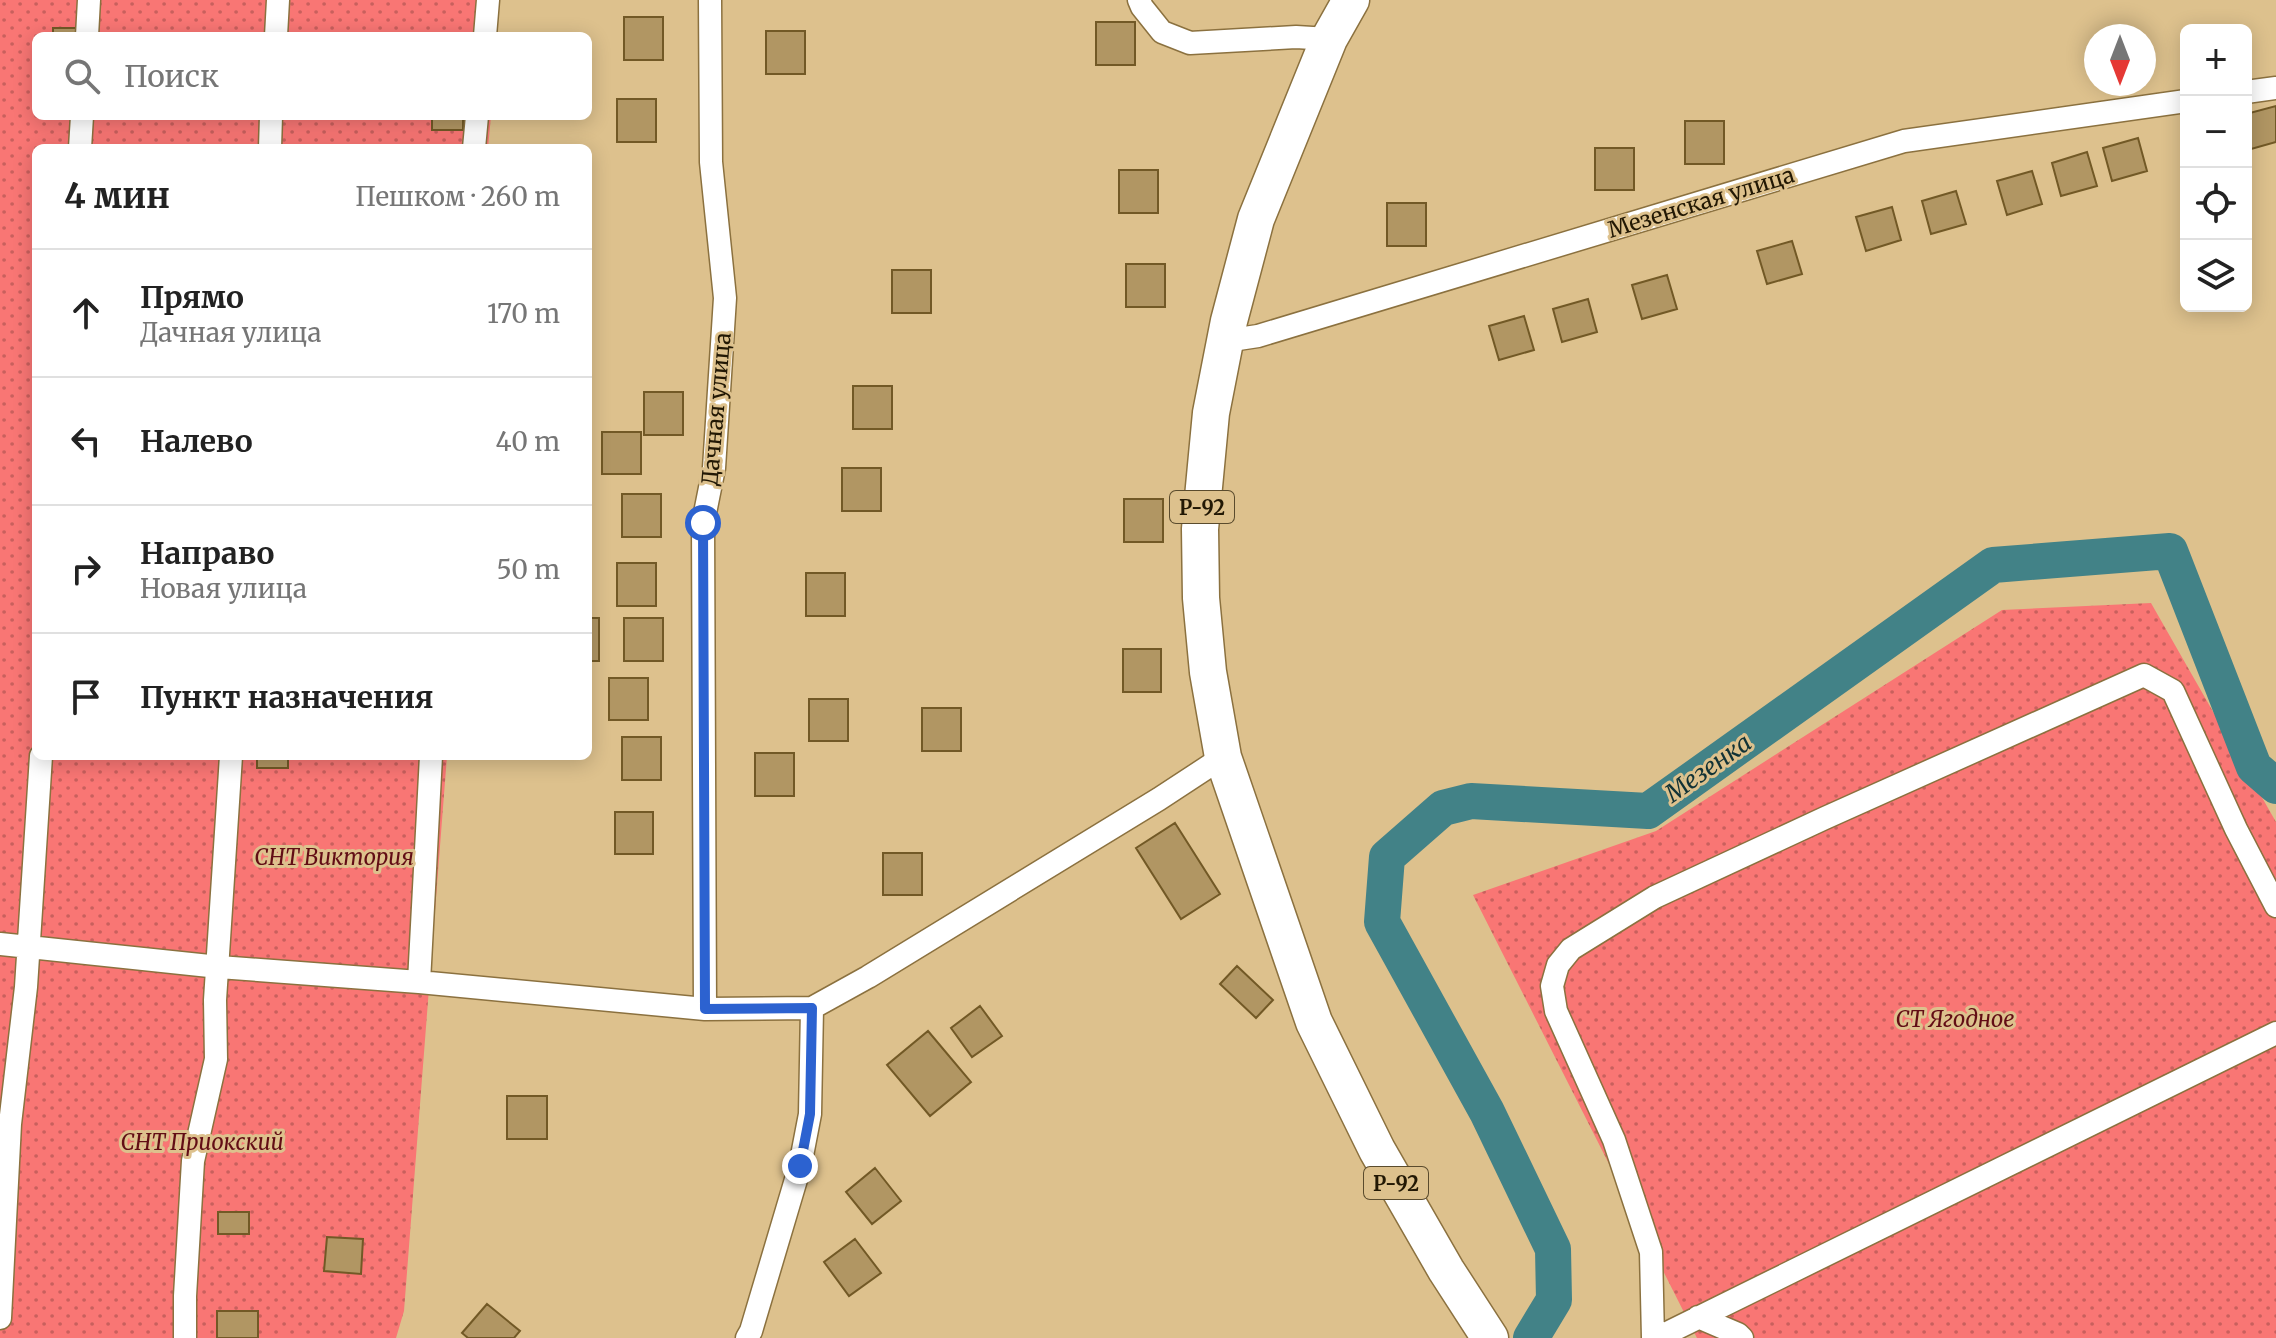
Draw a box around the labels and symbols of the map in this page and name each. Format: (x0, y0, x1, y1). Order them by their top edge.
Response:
north arrow (2084, 24, 2156, 96)
street label: Мезенская улица (1604, 160, 1798, 244)
street label: Дачная улица (695, 331, 737, 487)
road number: Р-92 (1170, 491, 1234, 523)
route start (685, 505, 721, 541)
water label: Мезенка (1658, 727, 1757, 810)
park label: СНТ Виктория (254, 843, 414, 871)
park label: СТ Ягодное (1896, 1005, 2014, 1033)
park label: СНТ Приокский (120, 1128, 284, 1156)
route end (782, 1148, 818, 1184)
road number: Р-92 (1364, 1167, 1428, 1199)

